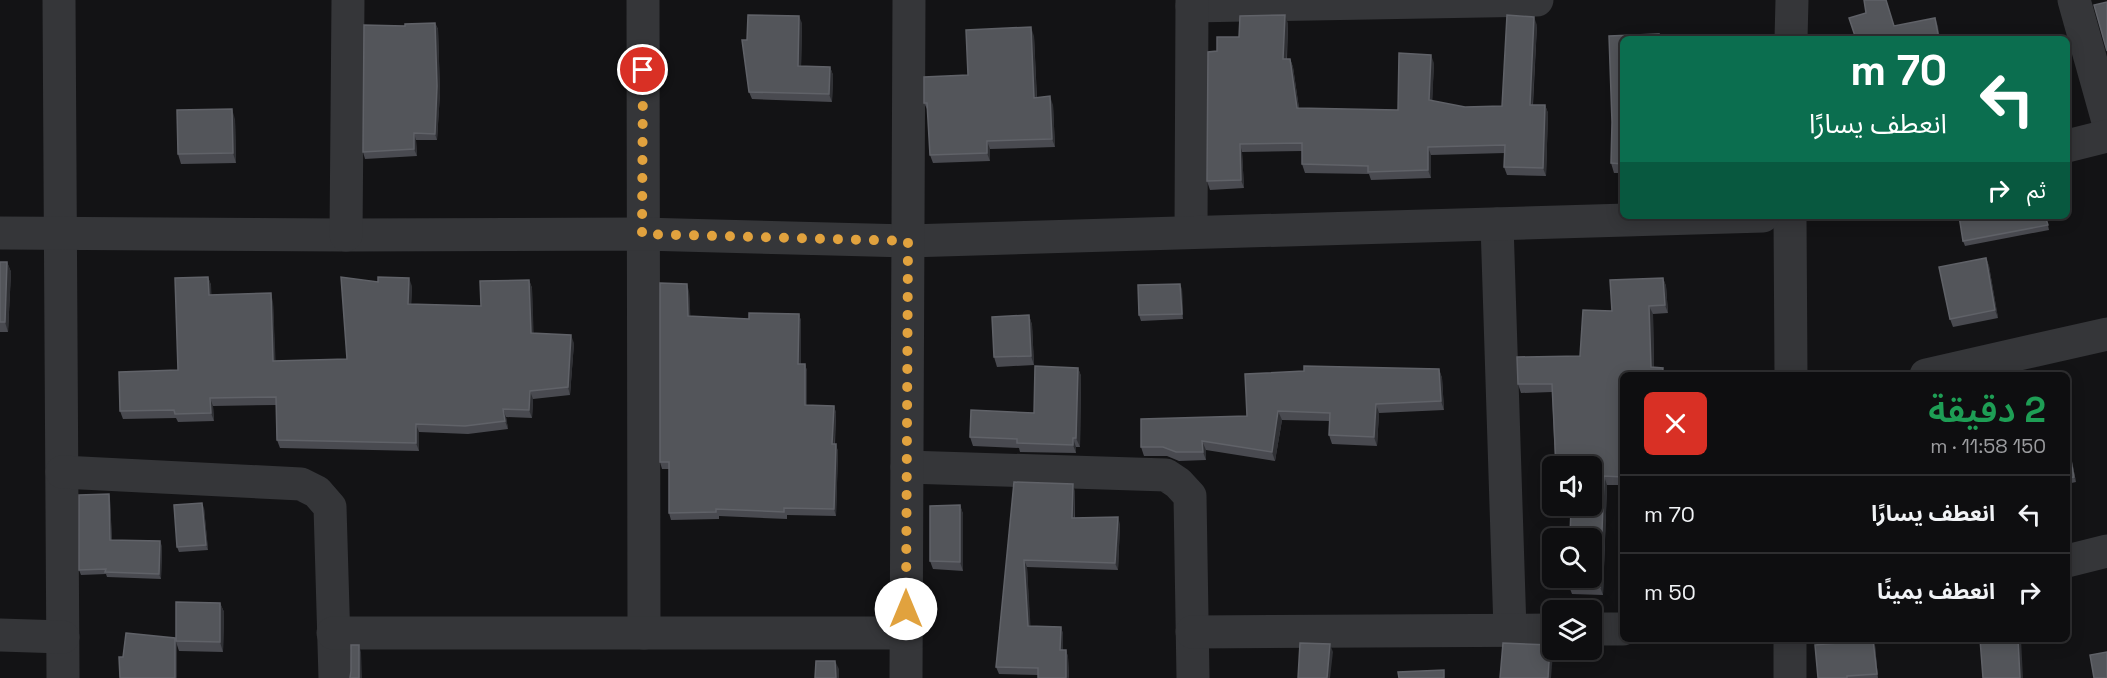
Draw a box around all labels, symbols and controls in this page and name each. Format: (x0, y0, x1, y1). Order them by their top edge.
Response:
pin (617, 44, 668, 95)
text: 70 m (1850, 44, 1947, 97)
icon: arrive (626, 53, 659, 86)
icon: left (1968, 60, 2046, 138)
text: انعطف يسارًا (1809, 106, 1947, 141)
icon: right (1982, 174, 2015, 207)
text: ثم (2027, 176, 2046, 204)
text: 2 دقيقة (1928, 387, 2046, 433)
button: close (1644, 392, 1707, 455)
text: 150 m · 11:58 (1930, 433, 2046, 459)
map controls (1542, 456, 1602, 660)
button: sound (1542, 456, 1602, 516)
icon: left (2013, 498, 2046, 531)
text: انعطف يسارًا (1871, 499, 1995, 527)
text: 70 m (1644, 500, 1695, 528)
button: search (1542, 528, 1602, 588)
icon: right (2013, 576, 2046, 609)
position arrow (874, 577, 938, 641)
text: انعطف يمينًا (1877, 577, 1995, 605)
text: 50 m (1644, 578, 1696, 606)
button: layers (1542, 600, 1602, 660)

